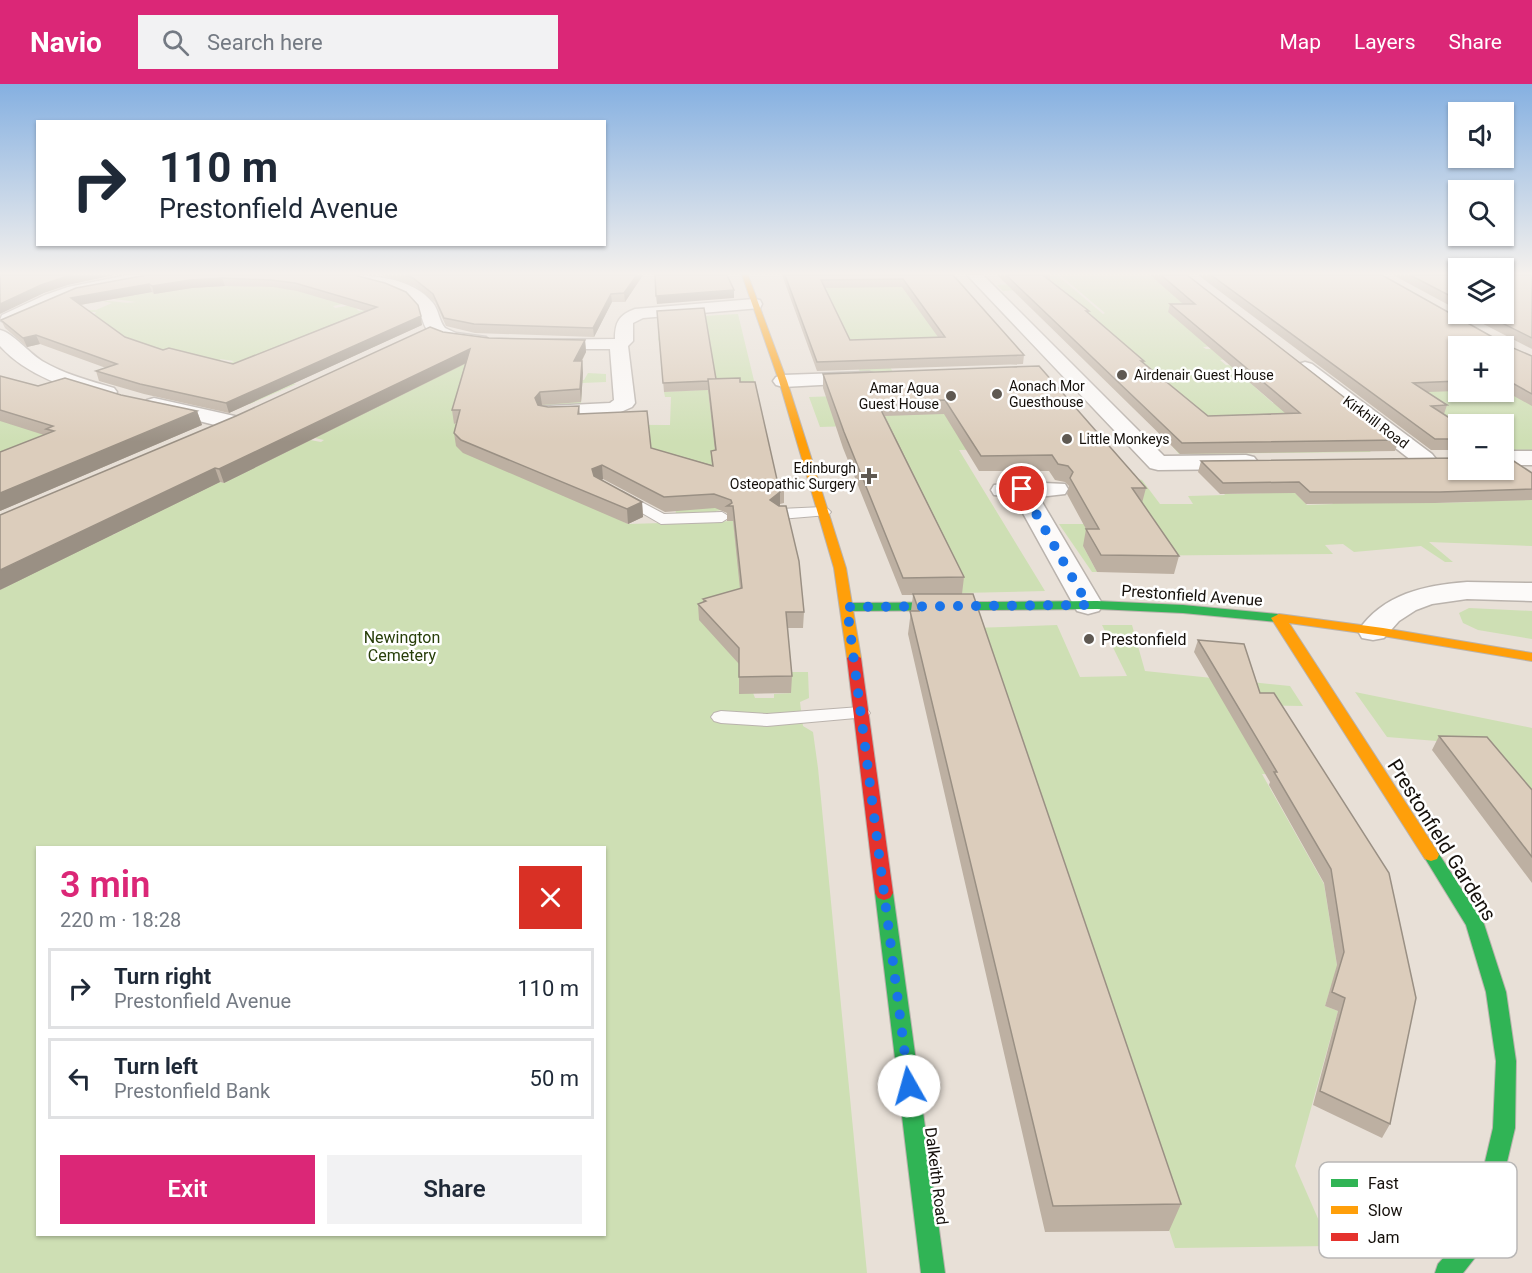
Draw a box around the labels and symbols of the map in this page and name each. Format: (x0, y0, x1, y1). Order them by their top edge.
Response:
place label: Airdenair Guest House (1134, 367, 1274, 383)
marker: Airdenair Guest House (1115, 368, 1129, 382)
place label: Aonach Mor Guesthouse (1009, 378, 1085, 410)
place label: Amar Agua Guest House (859, 380, 939, 412)
marker: Aonach Mor Guesthouse (990, 387, 1004, 401)
marker: Amar Agua Guest House (944, 389, 958, 403)
street label: Kirkhill Road (1340, 392, 1412, 452)
place label: Little Monkeys (1079, 431, 1170, 447)
marker: Little Monkeys (1060, 432, 1074, 446)
place label: Edinburgh Osteopathic Surgery (730, 460, 856, 492)
pin (996, 463, 1047, 514)
marker: Edinburgh Osteopathic Surgery (860, 467, 878, 485)
street label: Prestonfield Avenue (1121, 581, 1263, 610)
park label: Newington Cemetery (364, 628, 440, 665)
place label: Prestonfield (1101, 630, 1186, 649)
marker: Prestonfield (1082, 632, 1096, 646)
street label: Prestonfield Gardens (1383, 755, 1501, 925)
position arrow (877, 1054, 941, 1118)
street label: Dalkeith Road (921, 1126, 952, 1226)
legend (1319, 1162, 1517, 1258)
text: Fast (1368, 1174, 1399, 1193)
text: Slow (1368, 1201, 1403, 1220)
text: Jam (1368, 1228, 1400, 1247)

